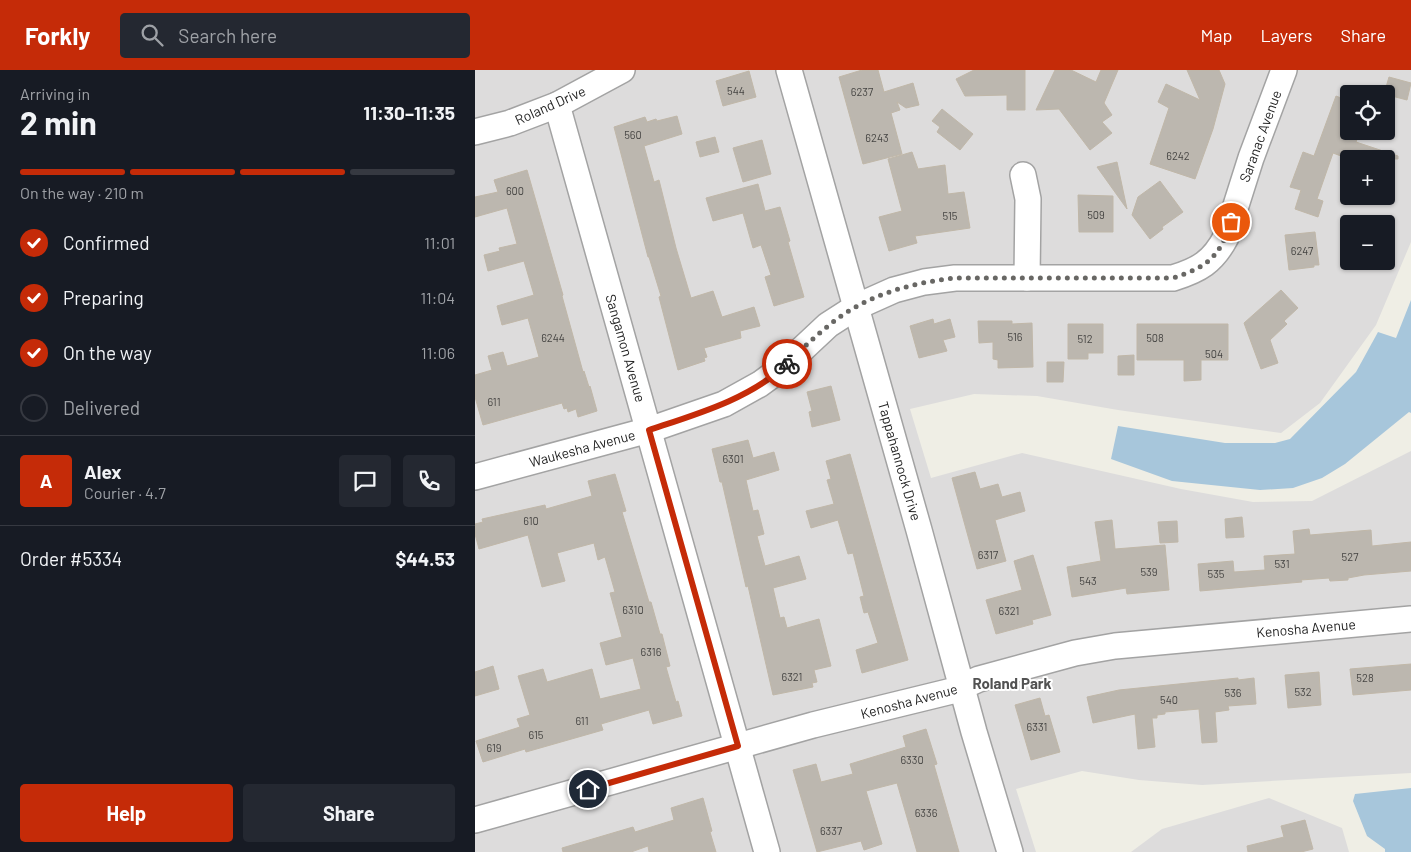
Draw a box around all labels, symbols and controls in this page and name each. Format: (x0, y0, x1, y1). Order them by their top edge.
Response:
search box (120, 13, 470, 58)
text: Forkly (25, 21, 90, 50)
icon: search (138, 21, 166, 49)
text: Search here (178, 24, 277, 47)
text: Map (1200, 24, 1232, 46)
text: Layers (1260, 24, 1313, 46)
text: Share (1341, 24, 1386, 46)
street label: Roland Drive (512, 82, 588, 128)
text: Arriving in (20, 84, 90, 103)
house number: 544 (727, 84, 745, 97)
house number: 6237 (851, 85, 873, 98)
map controls (1340, 85, 1395, 270)
button: locate (1340, 85, 1395, 140)
street label: Saranac Avenue (1235, 88, 1285, 184)
text: 11:30–11:35 (363, 101, 455, 124)
text: 2 min (20, 103, 97, 141)
house number: 560 (624, 128, 642, 141)
house number: 6243 (865, 131, 889, 144)
house number: 6242 (1166, 149, 1190, 162)
button: + (1340, 150, 1395, 205)
text: On the way · 210 m (20, 183, 144, 202)
house number: 600 (506, 184, 524, 197)
pin (1210, 201, 1252, 243)
house number: 509 (1087, 208, 1105, 221)
icon: bag (1217, 208, 1245, 236)
house number: 515 (943, 209, 958, 222)
button: − (1340, 215, 1395, 270)
icon: check (20, 229, 48, 257)
text: Confirmed (63, 231, 150, 254)
text: 11:01 (424, 233, 455, 252)
house number: 6247 (1291, 244, 1313, 257)
icon: check (20, 284, 48, 312)
text: Preparing (63, 286, 144, 309)
text: 11:04 (420, 288, 455, 307)
street label: Sangamon Avenue (602, 292, 650, 404)
house number: 516 (1008, 330, 1023, 343)
house number: 6244 (541, 331, 565, 344)
house number: 508 (1146, 331, 1164, 344)
house number: 512 (1077, 332, 1093, 345)
icon: check (20, 339, 48, 367)
courier (762, 339, 812, 389)
text: On the way (63, 341, 152, 364)
text: 11:06 (421, 343, 455, 362)
house number: 504 (1205, 347, 1223, 360)
icon: bike (773, 350, 801, 378)
house number: 611 (487, 395, 501, 408)
text: Delivered (63, 396, 140, 419)
street label: Tappahannock Drive (875, 399, 925, 523)
street label: Waukesha Avenue (527, 426, 637, 470)
house number: 6301 (722, 452, 744, 465)
button: chat (339, 455, 391, 507)
button: phone (403, 455, 455, 507)
text: Alex (84, 460, 122, 483)
text: A (40, 469, 52, 492)
text: Courier · 4.7 (84, 483, 166, 502)
house number: 610 (523, 514, 539, 527)
text: Order #5334 (20, 547, 122, 570)
text: $44.53 (396, 547, 455, 570)
house number: 6317 (978, 548, 998, 561)
house number: 527 (1342, 550, 1358, 563)
house number: 531 (1274, 557, 1290, 570)
house number: 539 (1140, 565, 1158, 578)
house number: 535 (1208, 567, 1225, 580)
house number: 543 (1079, 574, 1097, 587)
house number: 6310 (622, 603, 644, 616)
house number: 6321 (999, 604, 1019, 617)
street label: Kenosha Avenue (1256, 615, 1356, 641)
house number: 6316 (641, 645, 662, 658)
house number: 6321 (782, 670, 802, 683)
house number: 528 (1356, 671, 1374, 684)
district label: Roland Park (972, 674, 1052, 692)
street label: Kenosha Avenue (859, 680, 959, 722)
house number: 532 (1294, 685, 1312, 698)
house number: 536 (1225, 686, 1242, 699)
house number: 540 (1160, 693, 1178, 706)
house number: 611 (575, 714, 589, 727)
house number: 6331 (1027, 720, 1047, 733)
house number: 615 (529, 728, 544, 741)
house number: 619 (486, 741, 502, 754)
house number: 6330 (900, 753, 924, 766)
pin (567, 768, 609, 810)
icon: home (574, 775, 602, 803)
button: Help (20, 784, 233, 842)
button: Share (243, 784, 455, 842)
house number: 6336 (915, 806, 938, 819)
house number: 6337 (820, 824, 842, 837)

